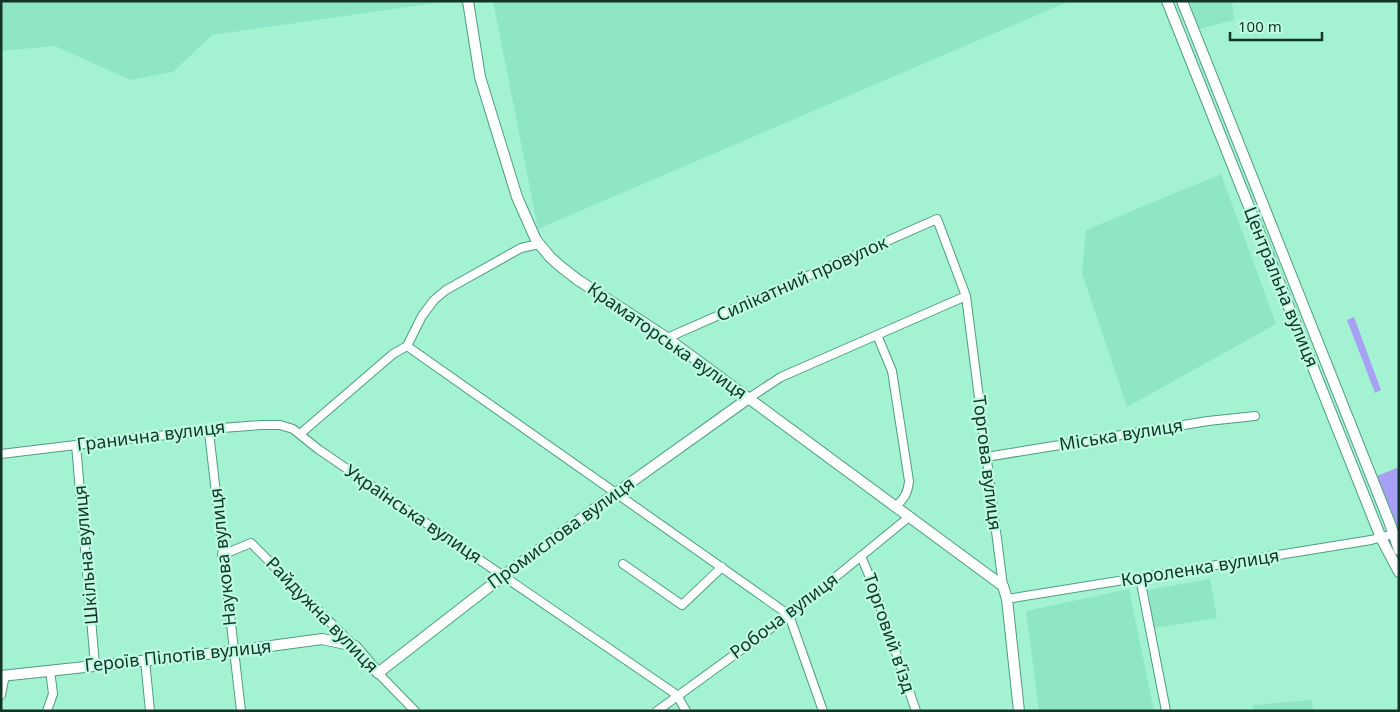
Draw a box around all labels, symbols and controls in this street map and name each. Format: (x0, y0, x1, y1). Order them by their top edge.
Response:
scale bar (1230, 10, 1322, 42)
text: 100 m (1238, 16, 1282, 36)
street label: Центральна вулиця (1239, 203, 1325, 370)
street label: Силікатний провулок (712, 229, 891, 327)
street label: Краматорська вулиця (583, 276, 752, 404)
street label: Торгова вулиця (968, 394, 1008, 532)
street label: Міська вулиця (1057, 412, 1184, 456)
street label: Гранична вулиця (75, 414, 227, 456)
street label: Українська вулиця (340, 458, 487, 568)
street label: Промислова вулиця (482, 471, 639, 594)
street label: Шкільна вулиця (67, 484, 103, 626)
street label: Наукова вулиця (203, 487, 241, 627)
street label: Короленка вулиця (1119, 543, 1281, 591)
street label: Райдужна вулиця (261, 551, 384, 677)
street label: Робоча вулиця (725, 567, 842, 664)
street label: Торговий в’їзд (858, 570, 922, 696)
street label: Героїв Пілотів вулиця (83, 633, 272, 677)

